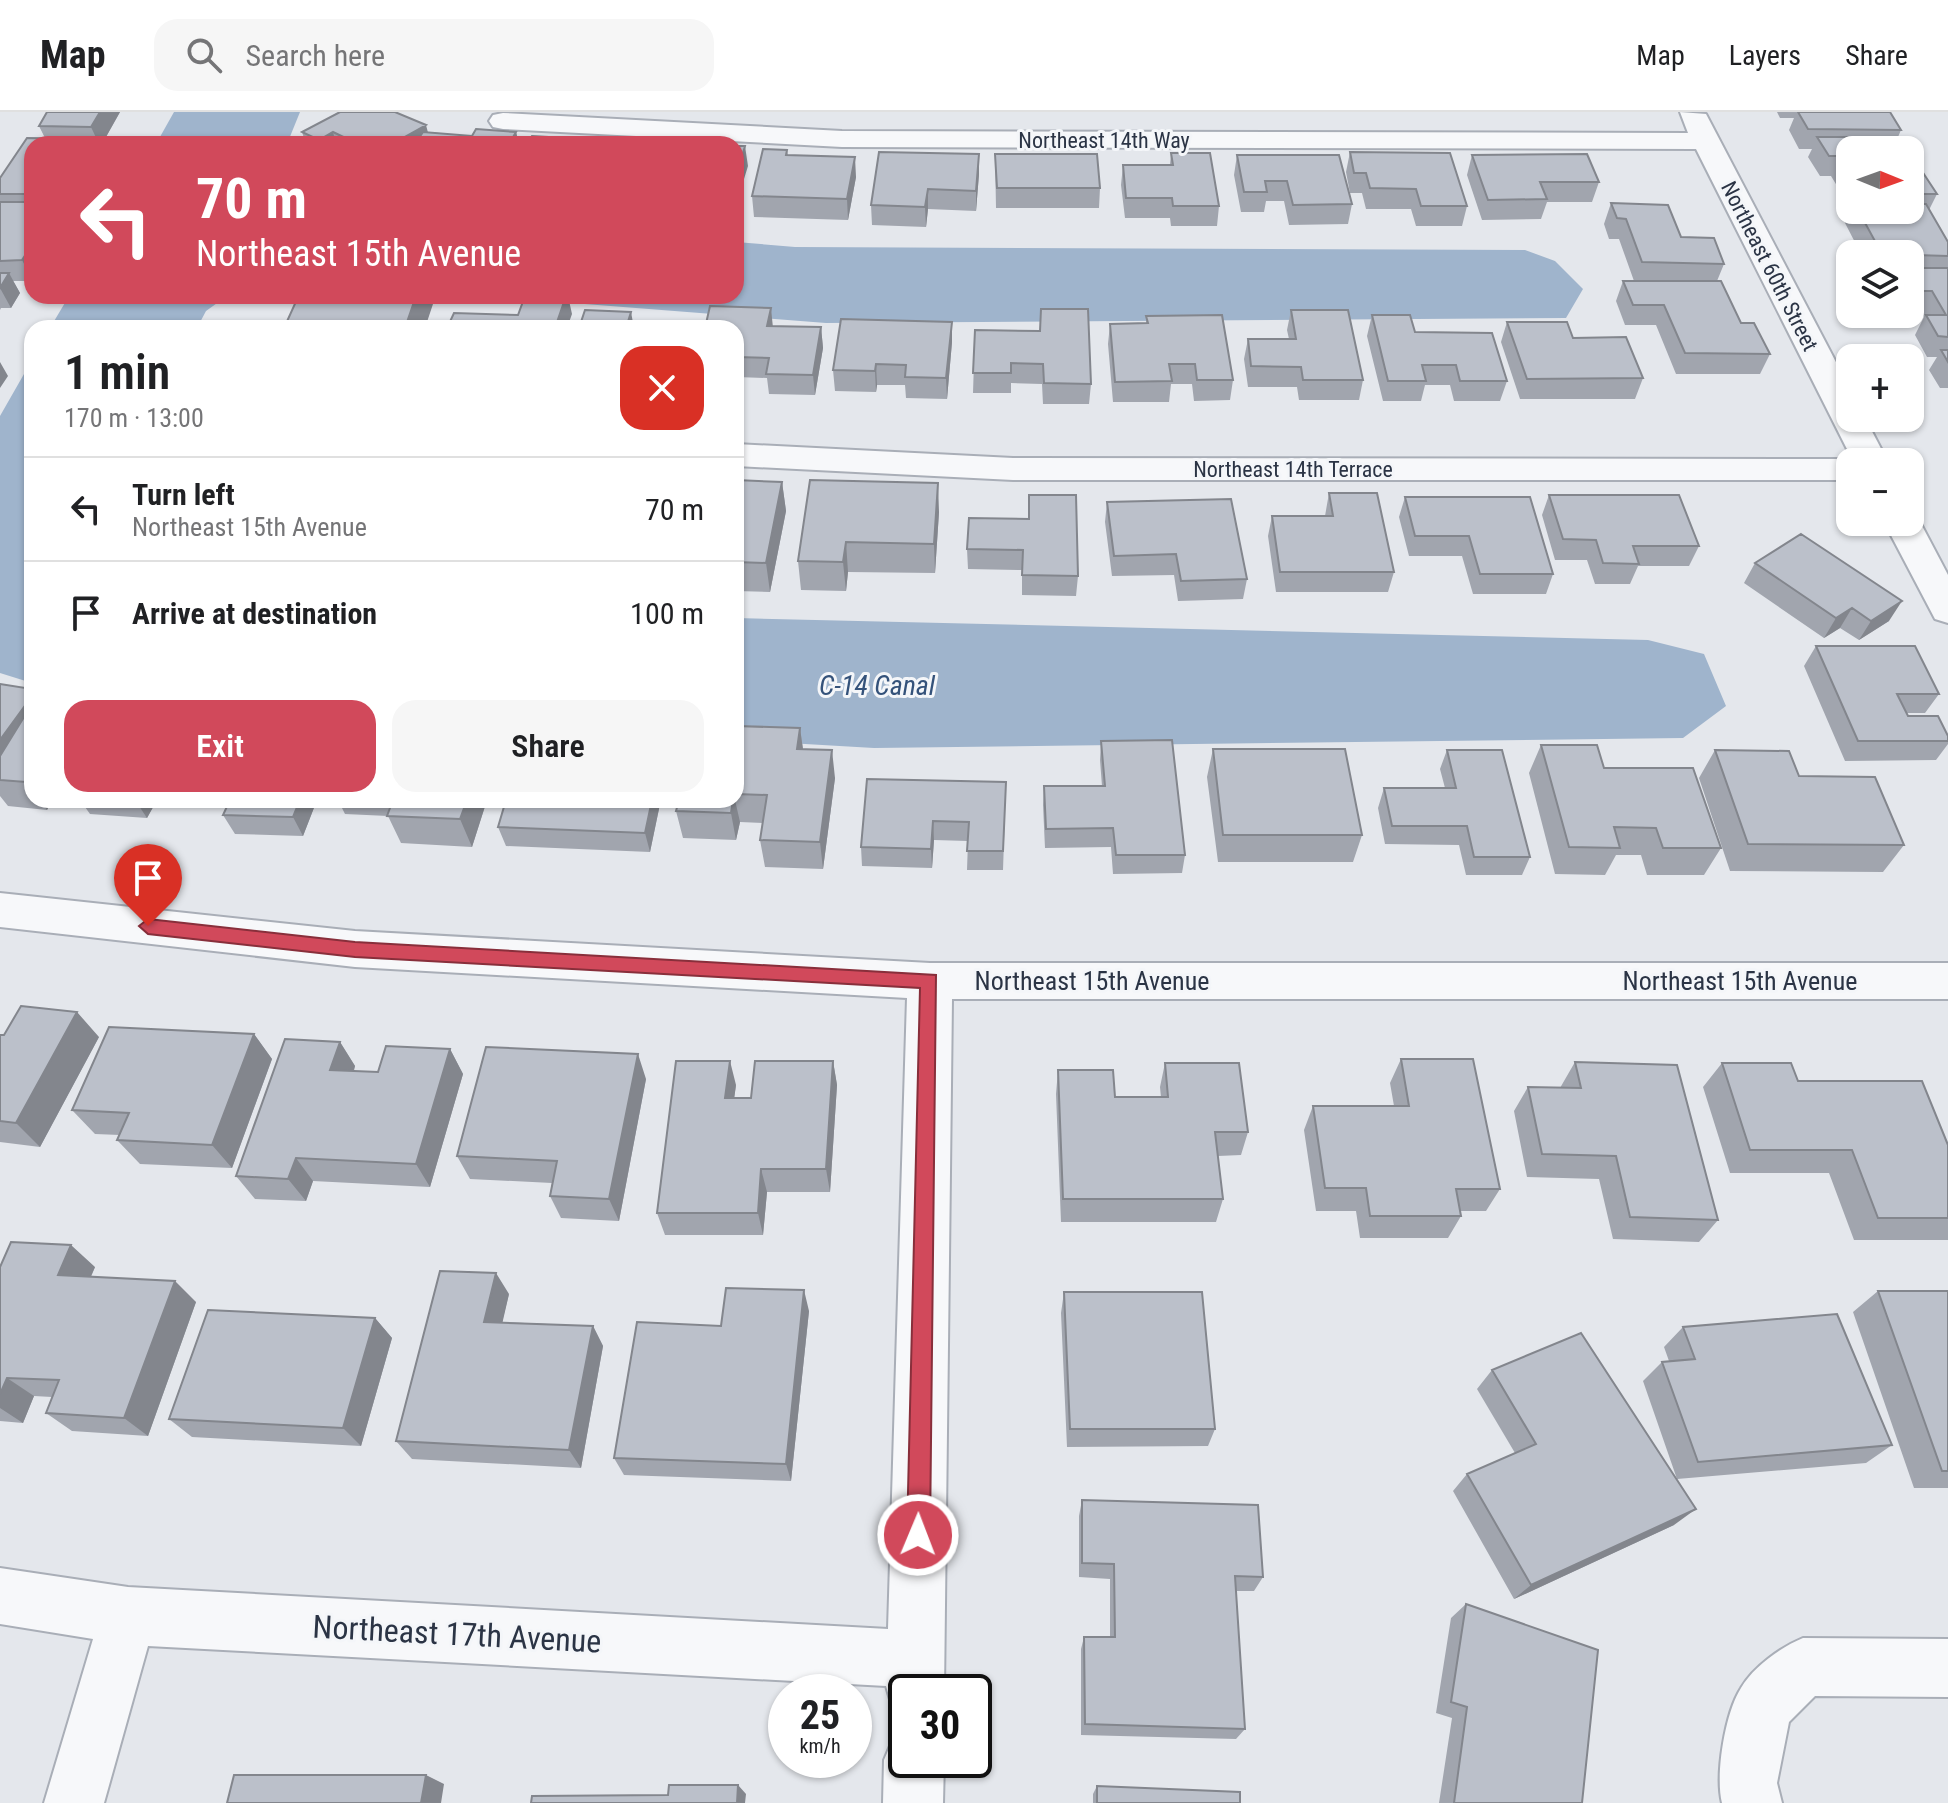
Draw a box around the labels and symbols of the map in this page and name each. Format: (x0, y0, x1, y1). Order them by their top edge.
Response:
street label: Northeast 14th Way (1018, 128, 1190, 153)
north arrow (1836, 136, 1924, 224)
street label: Northeast 60th Street (1716, 177, 1823, 355)
street label: Northeast 14th Terrace (1193, 457, 1393, 482)
water label: C-14 Canal (819, 669, 936, 702)
pin (114, 844, 182, 926)
street label: Northeast 15th Avenue (975, 966, 1209, 996)
street label: Northeast 15th Avenue (1623, 966, 1857, 996)
position arrow (876, 1493, 960, 1577)
street label: Northeast 17th Avenue (312, 1607, 602, 1661)
speed limit sign: 30 (888, 1674, 992, 1778)

